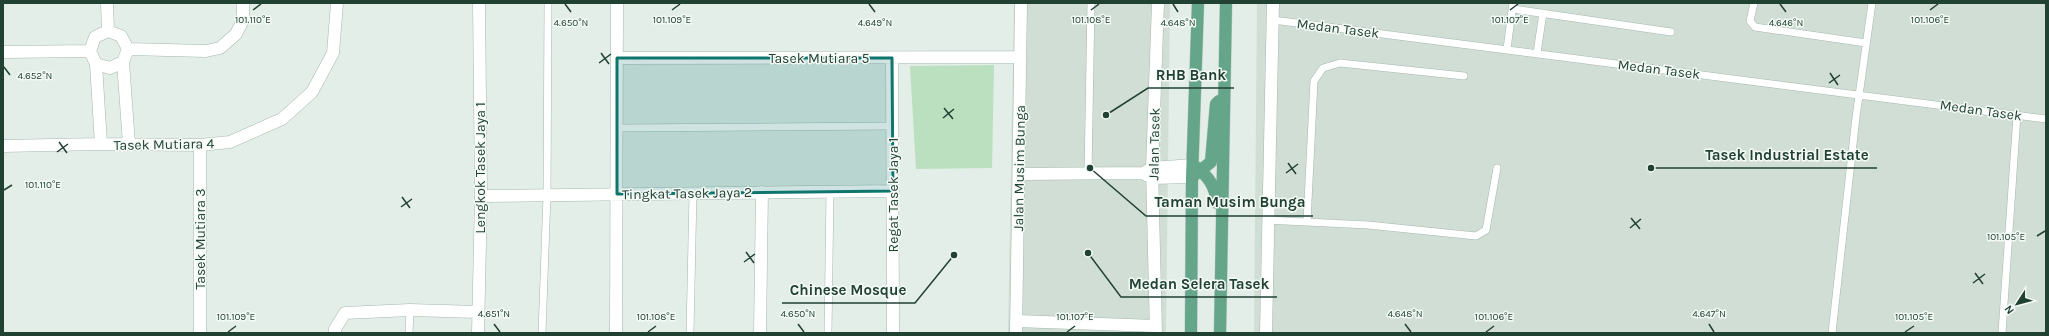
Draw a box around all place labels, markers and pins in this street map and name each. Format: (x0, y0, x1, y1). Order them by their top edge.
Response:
callout: RHB Bank (1148, 61, 1234, 88)
callout: Tasek Industrial Estate (1697, 141, 1877, 168)
callout: Taman Musim Bunga (1146, 189, 1313, 216)
callout: Medan Selera Tasek (1121, 270, 1277, 297)
callout: Chinese Mosque (782, 276, 915, 303)

